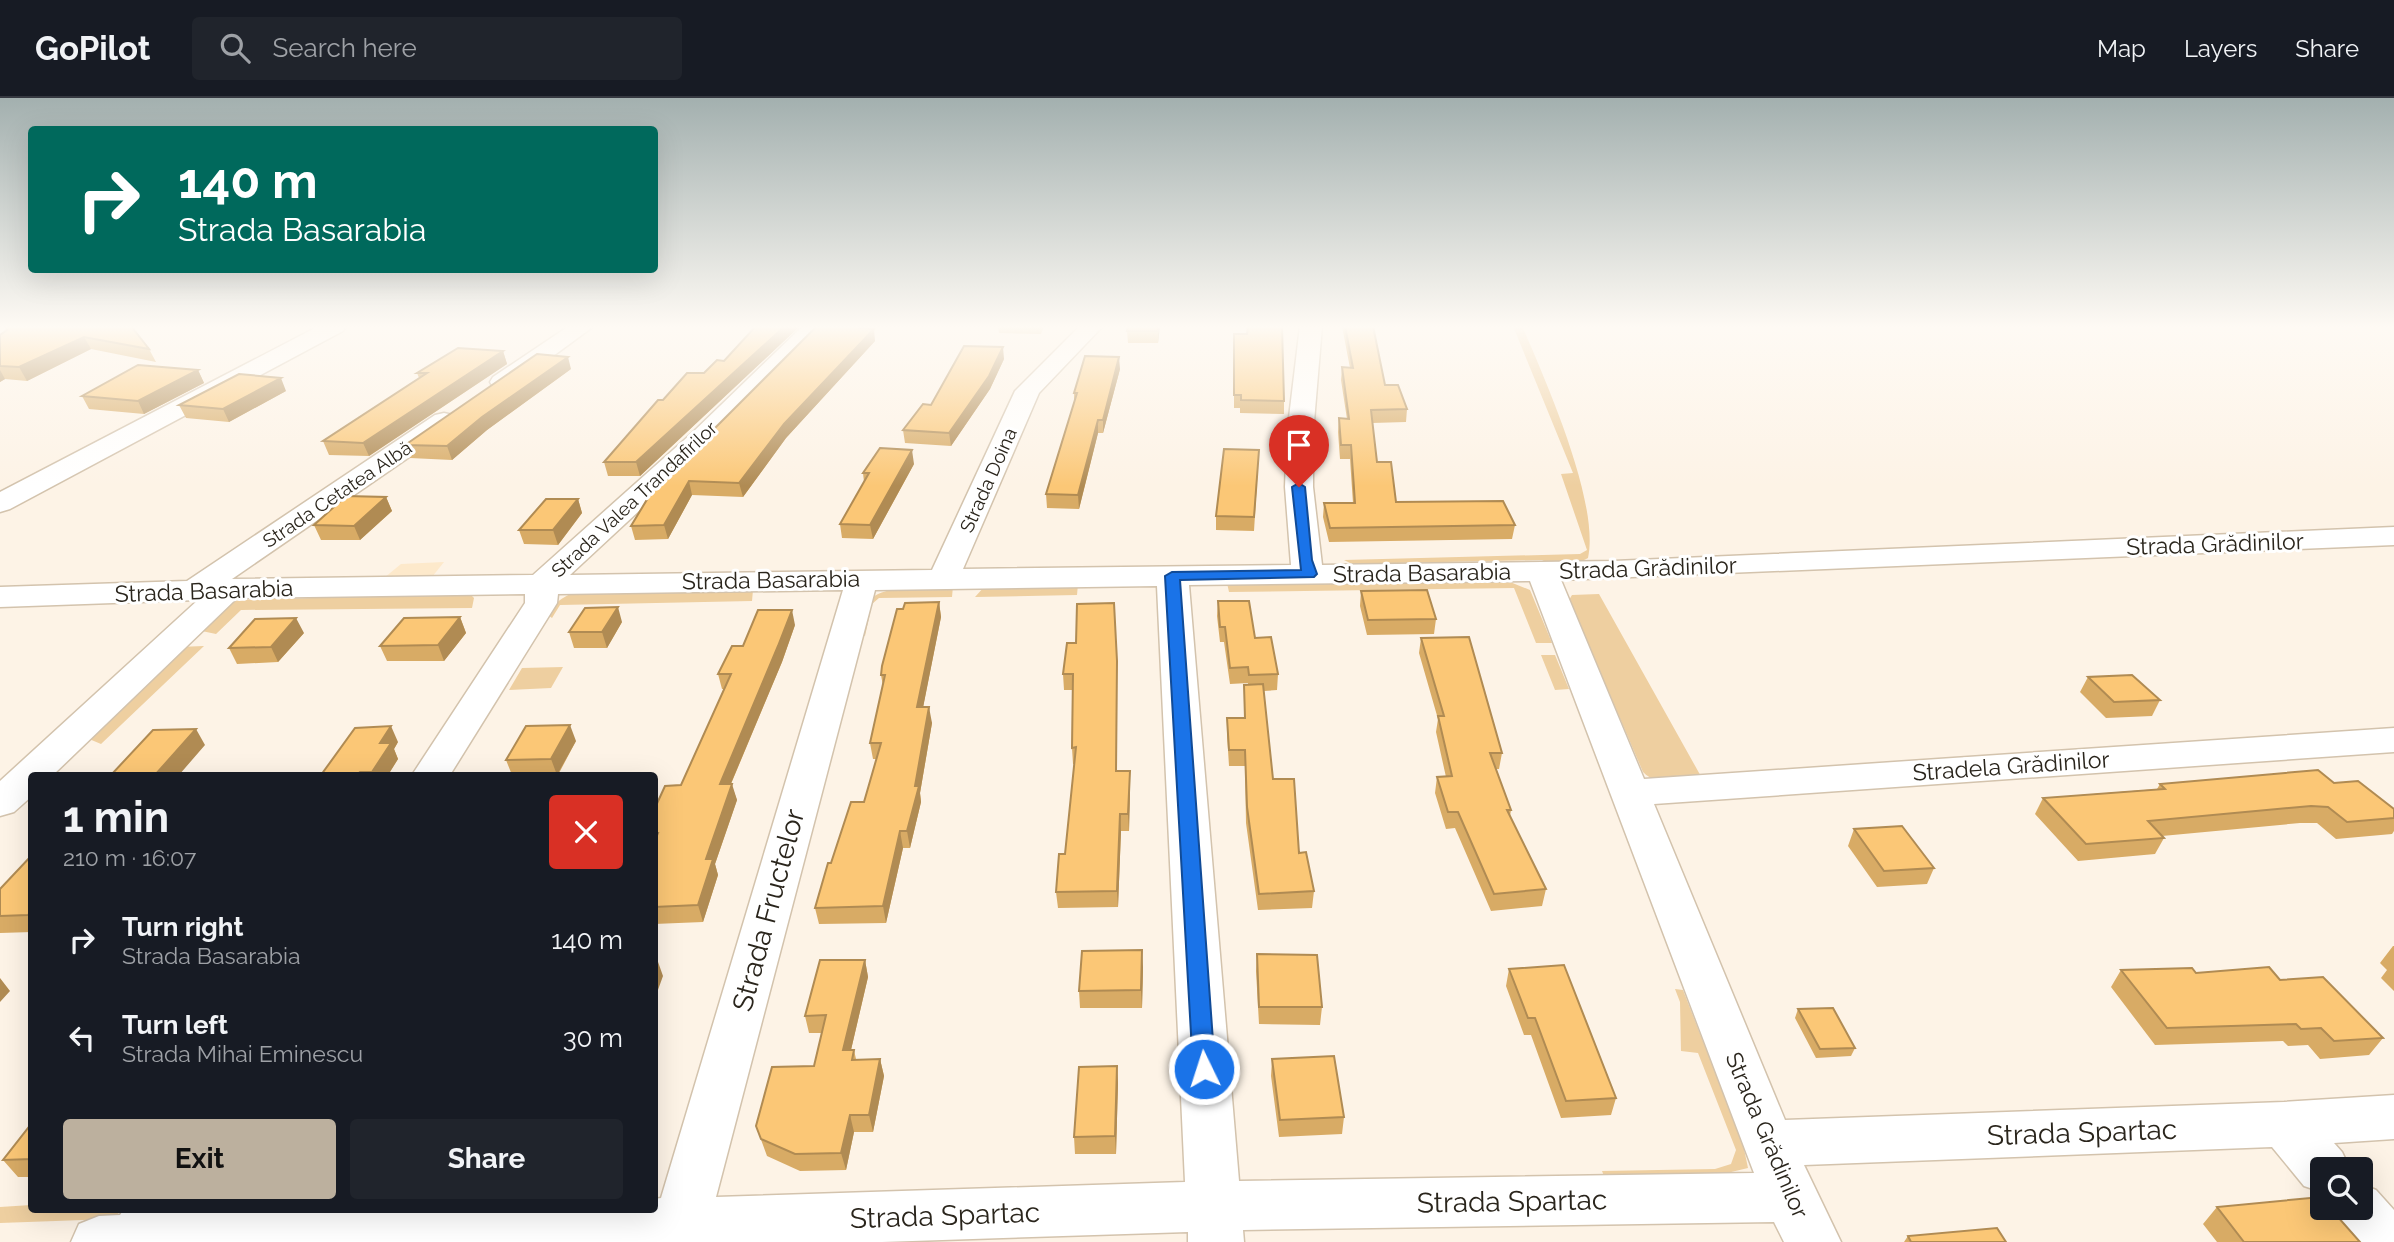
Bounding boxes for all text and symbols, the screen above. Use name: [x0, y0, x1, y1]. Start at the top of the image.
search box: [192, 17, 682, 80]
text: GoPilot: [35, 29, 150, 68]
icon: search: [216, 29, 254, 67]
text: Search here: [272, 33, 417, 63]
text: Map: [2097, 34, 2146, 63]
text: Layers: [2184, 34, 2257, 63]
text: Share: [2295, 34, 2359, 63]
text: 140 m: [178, 152, 318, 209]
icon: right: [63, 154, 154, 245]
text: Strada Basarabia: [178, 211, 426, 248]
pin: [1269, 415, 1329, 487]
street label: Strada Valea Trandafirilor: [547, 416, 721, 581]
street label: Strada Doina: [955, 424, 1021, 536]
icon: arrive: [1280, 426, 1318, 464]
street label: Strada Cetatea Albă: [259, 436, 415, 552]
street label: Strada Grădinilor: [2126, 527, 2304, 560]
street label: Strada Grădinilor: [1559, 551, 1737, 584]
street label: Strada Basarabia: [1333, 557, 1511, 588]
street label: Strada Basarabia: [682, 564, 860, 595]
street label: Strada Basarabia: [114, 574, 294, 607]
street label: Stradela Grădinilor: [1912, 745, 2110, 786]
text: 1 min: [63, 793, 169, 842]
button: close: [549, 795, 623, 869]
street label: Strada Fructelor: [726, 805, 811, 1015]
text: 210 m · 16:07: [63, 844, 196, 871]
text: Turn right: [122, 912, 243, 942]
icon: right: [63, 921, 101, 959]
text: 140 m: [551, 925, 623, 955]
text: Strada Basarabia: [122, 942, 301, 969]
text: Turn left: [122, 1010, 228, 1040]
icon: left: [63, 1019, 101, 1057]
text: 30 m: [563, 1023, 623, 1053]
position arrow: [1167, 1032, 1241, 1106]
text: Strada Mihai Eminescu: [122, 1040, 363, 1067]
street label: Strada Grădinilor: [1720, 1048, 1815, 1222]
street label: Strada Spartac: [1986, 1113, 2178, 1152]
button: Exit: [63, 1119, 336, 1199]
button: Share: [350, 1119, 623, 1199]
map controls: [2310, 1157, 2373, 1220]
button: search: [2310, 1157, 2373, 1220]
street label: Strada Spartac: [1417, 1183, 1607, 1220]
street label: Strada Spartac: [849, 1196, 1041, 1235]

